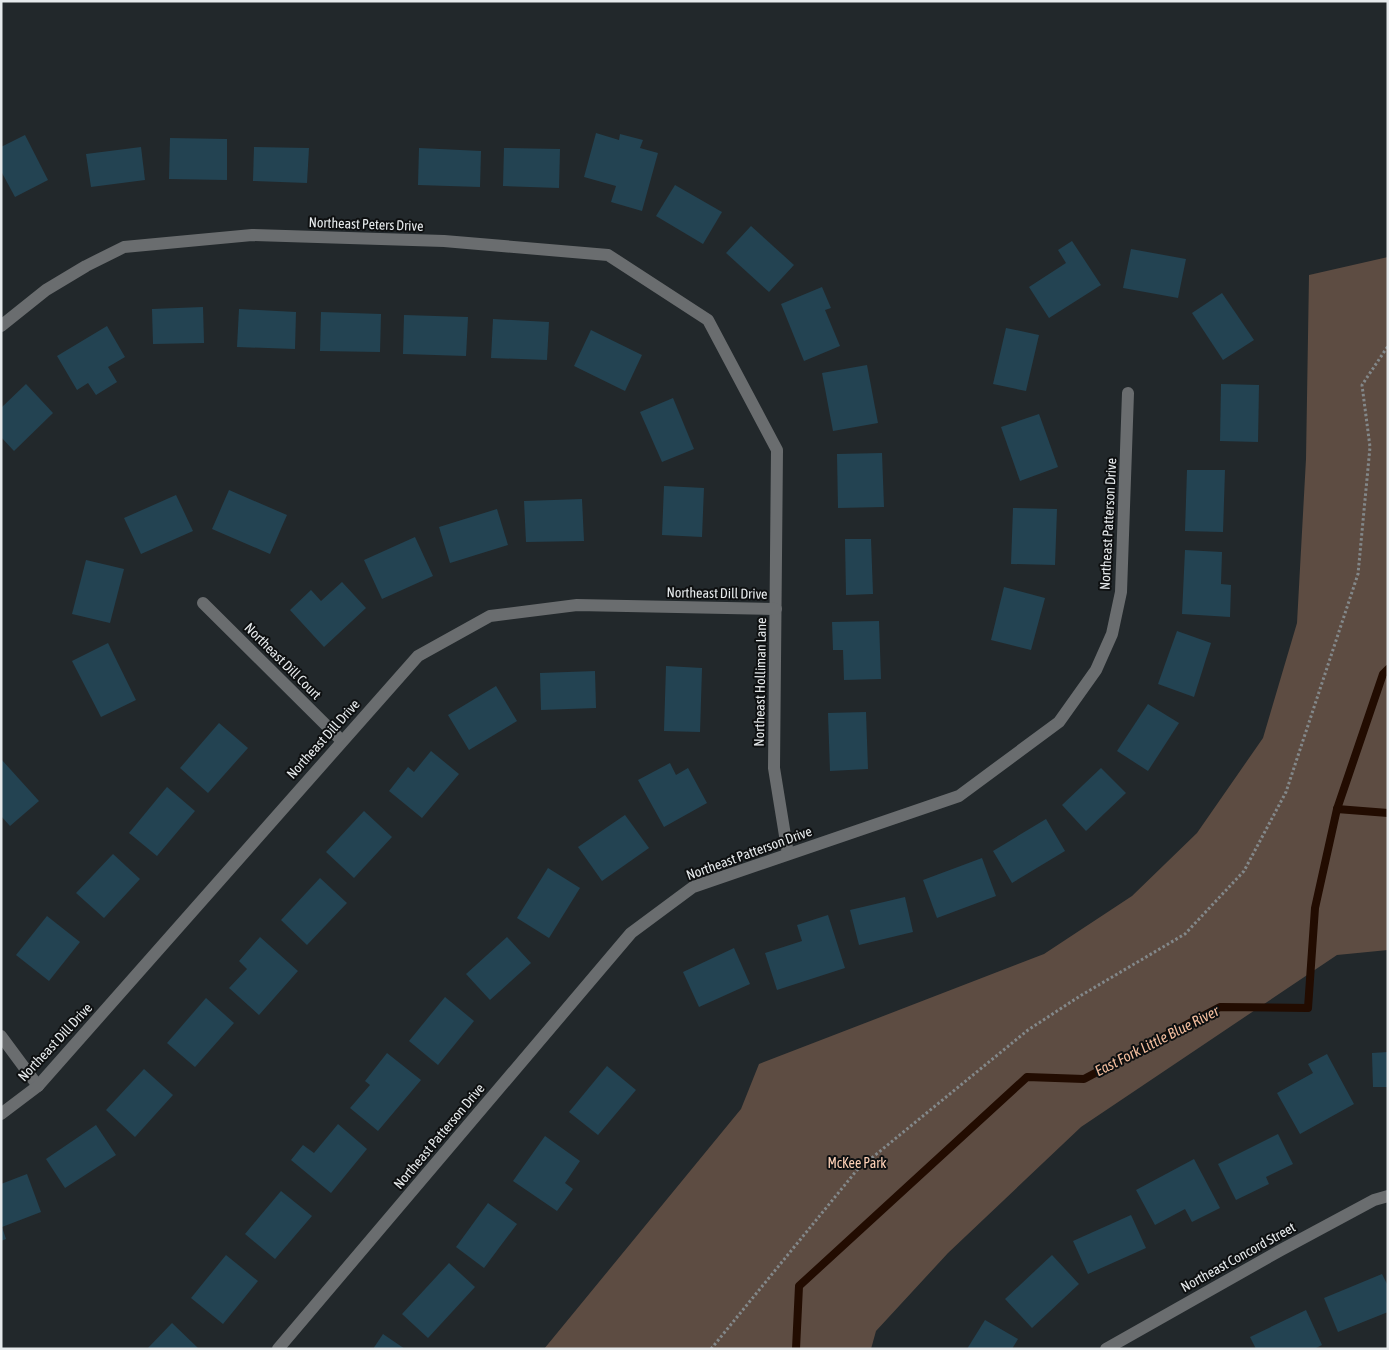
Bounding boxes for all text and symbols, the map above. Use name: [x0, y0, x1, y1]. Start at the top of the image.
street label: Northeast Peters Drive: [308, 214, 424, 234]
street label: Northeast Patterson Drive: [1097, 458, 1119, 590]
street label: Northeast Dill Drive: [666, 584, 768, 602]
street label: Northeast Holliman Lane: [751, 617, 769, 747]
street label: Northeast Dill Court: [241, 619, 325, 703]
street label: Northeast Dill Drive: [283, 696, 363, 782]
street label: Northeast Patterson Drive: [684, 823, 814, 883]
street label: Northeast Dill Drive: [15, 1000, 95, 1084]
water label: East Fork Little Blue River: [1092, 1002, 1222, 1079]
street label: Northeast Patterson Drive: [390, 1080, 488, 1192]
park label: McKee Park: [827, 1155, 887, 1171]
street label: Northeast Concord Street: [1178, 1219, 1298, 1295]

